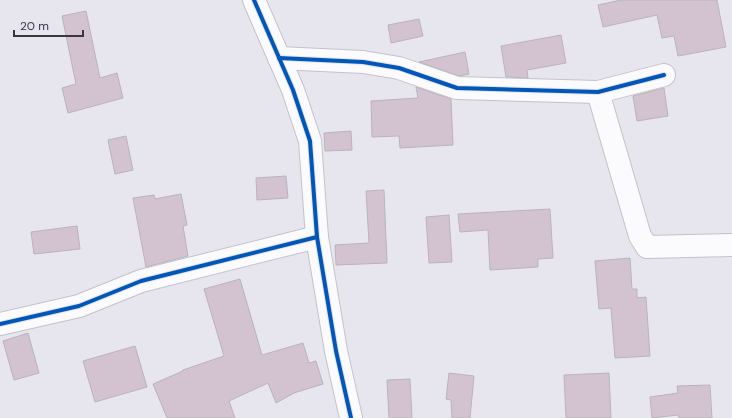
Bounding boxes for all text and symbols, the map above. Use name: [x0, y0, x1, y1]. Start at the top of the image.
scale bar: [14, 12, 83, 38]
text: 20 m: [20, 18, 49, 34]

